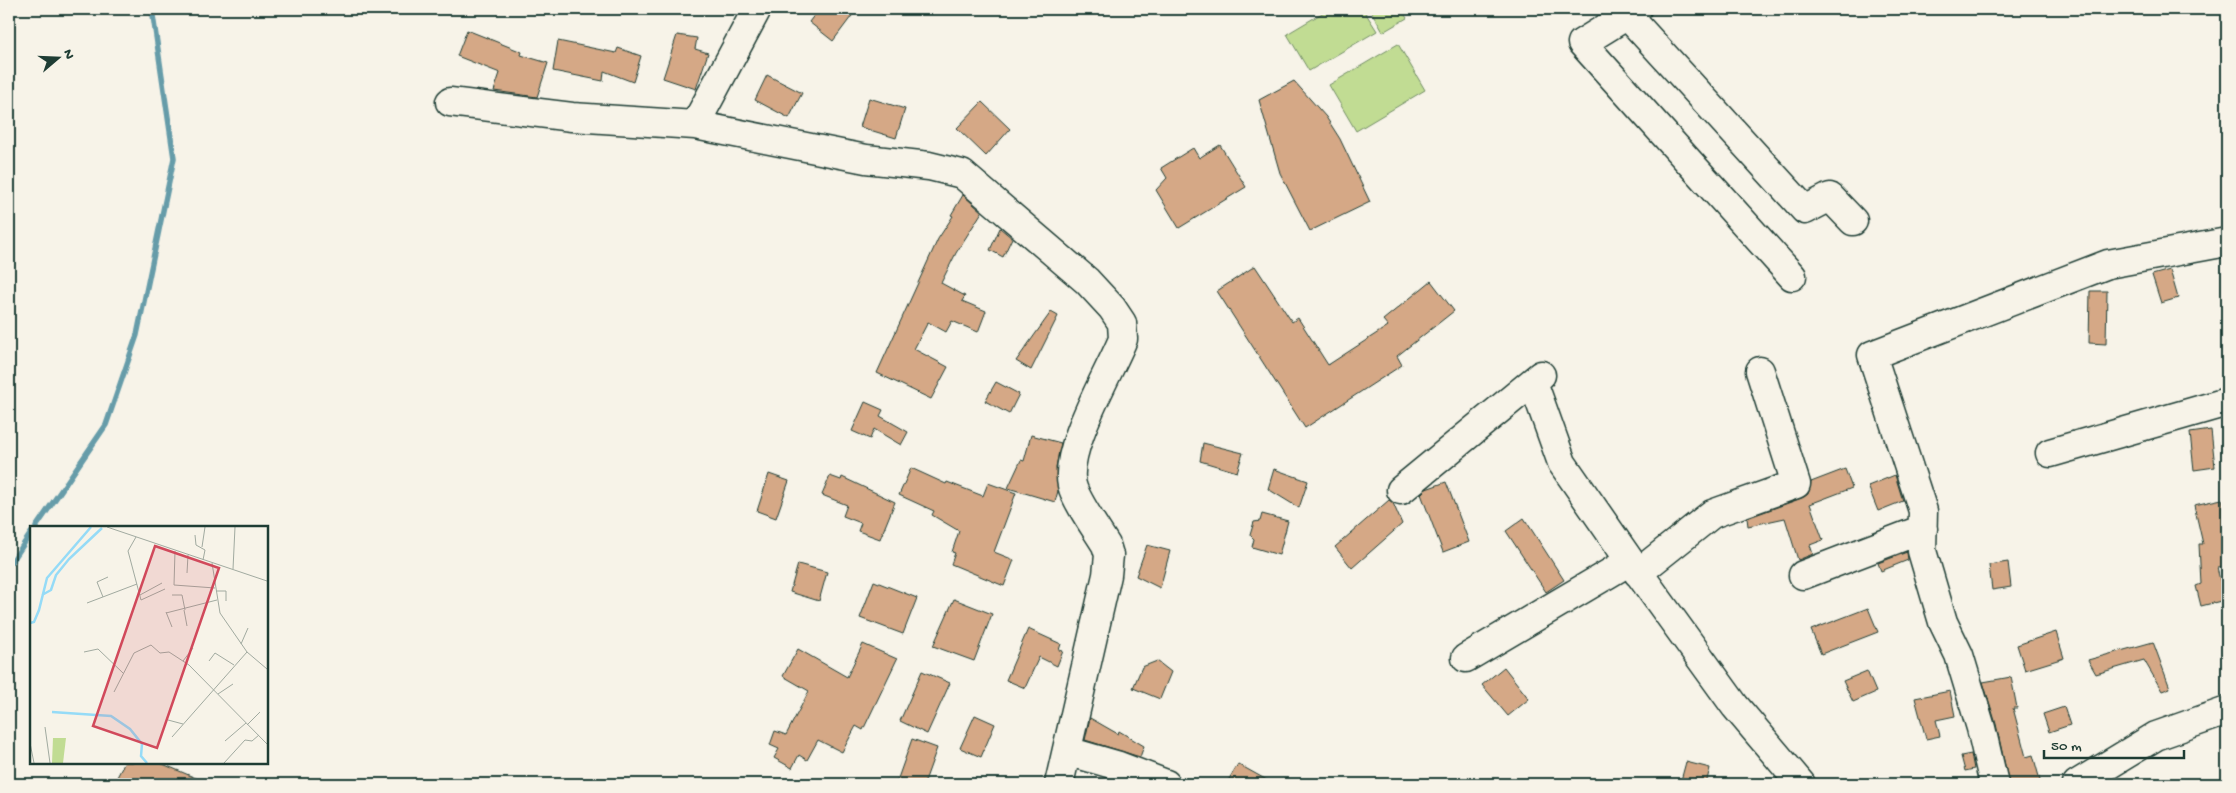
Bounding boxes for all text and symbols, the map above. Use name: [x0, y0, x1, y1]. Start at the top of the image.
north arrow: [32, 32, 82, 82]
text: N: [58, 47, 77, 62]
inset map: [30, 526, 268, 763]
scale bar: [2044, 728, 2184, 760]
text: 50 m: [2051, 738, 2082, 756]

